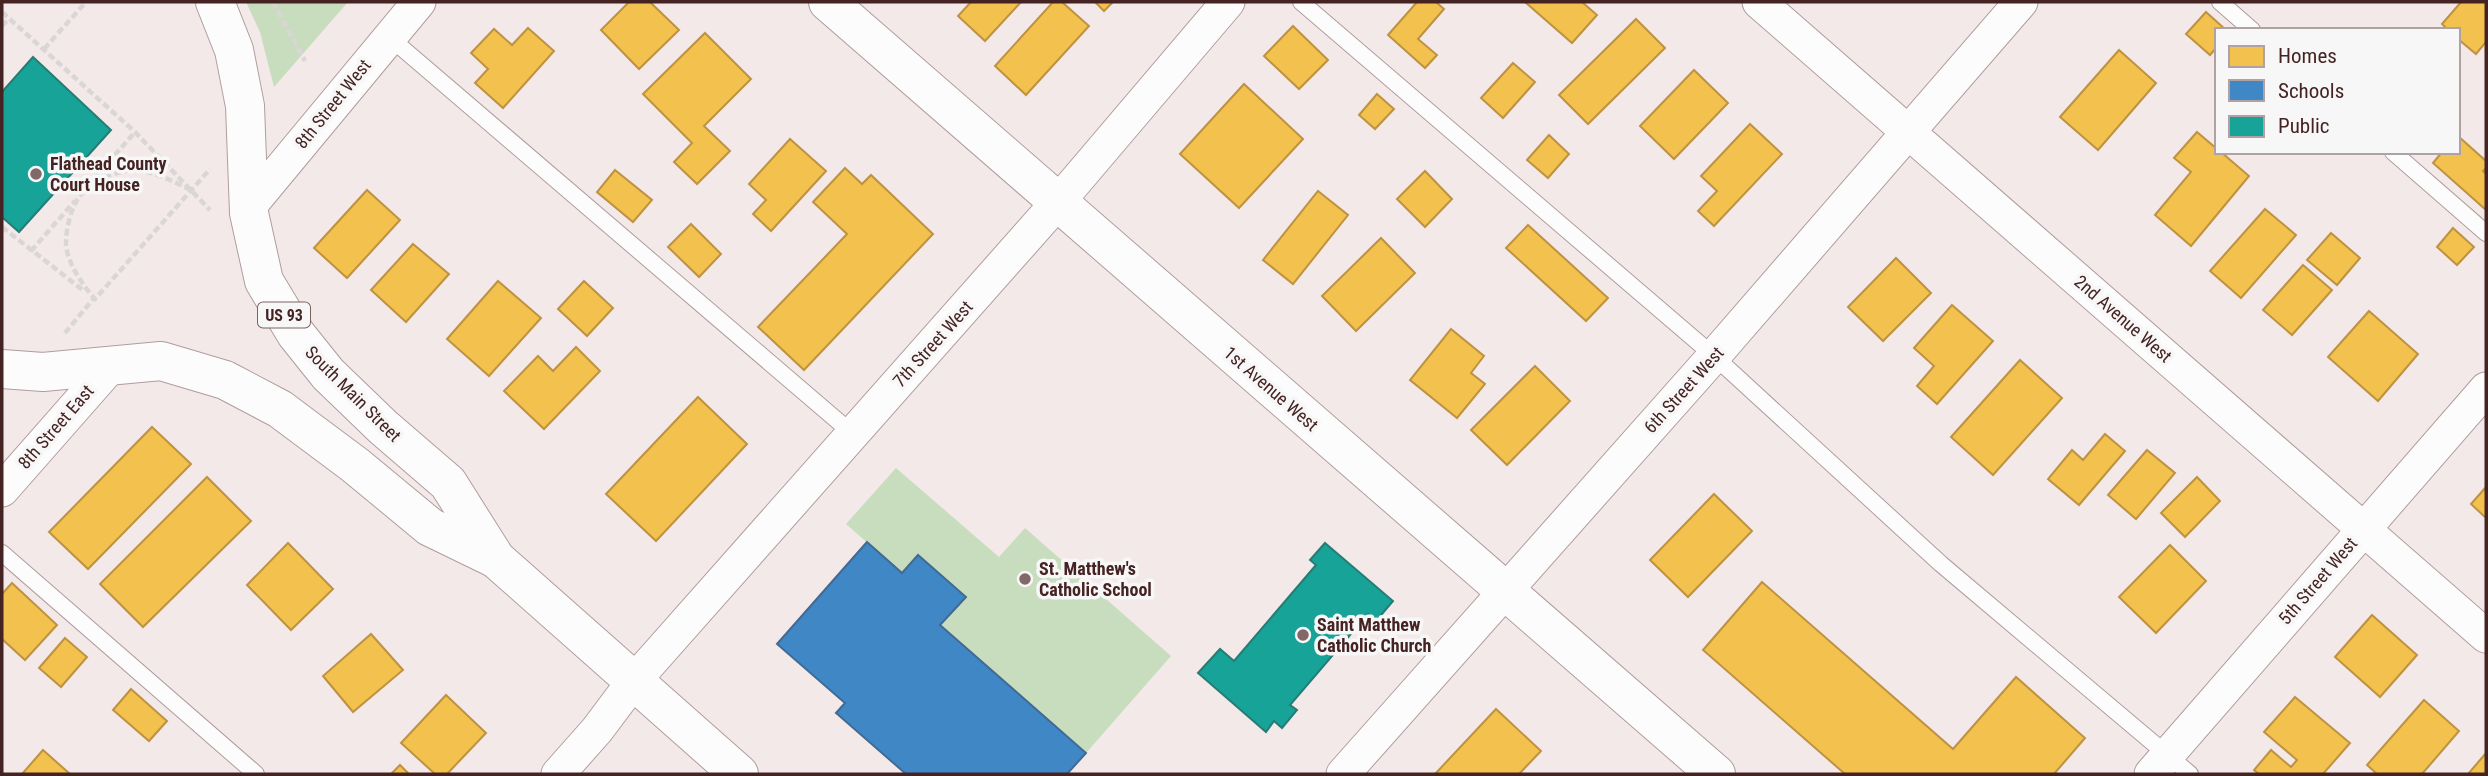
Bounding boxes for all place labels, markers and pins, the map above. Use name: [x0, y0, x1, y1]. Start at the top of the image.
place label: Flathead County Court House: [50, 153, 167, 195]
marker: Flathead County Court House: [28, 166, 44, 182]
place label: St. Matthew's Catholic School: [1039, 558, 1152, 600]
marker: St. Matthew's Catholic School: [1017, 571, 1033, 587]
place label: Saint Matthew Catholic Church: [1317, 614, 1431, 656]
marker: Saint Matthew Catholic Church: [1295, 627, 1311, 643]

